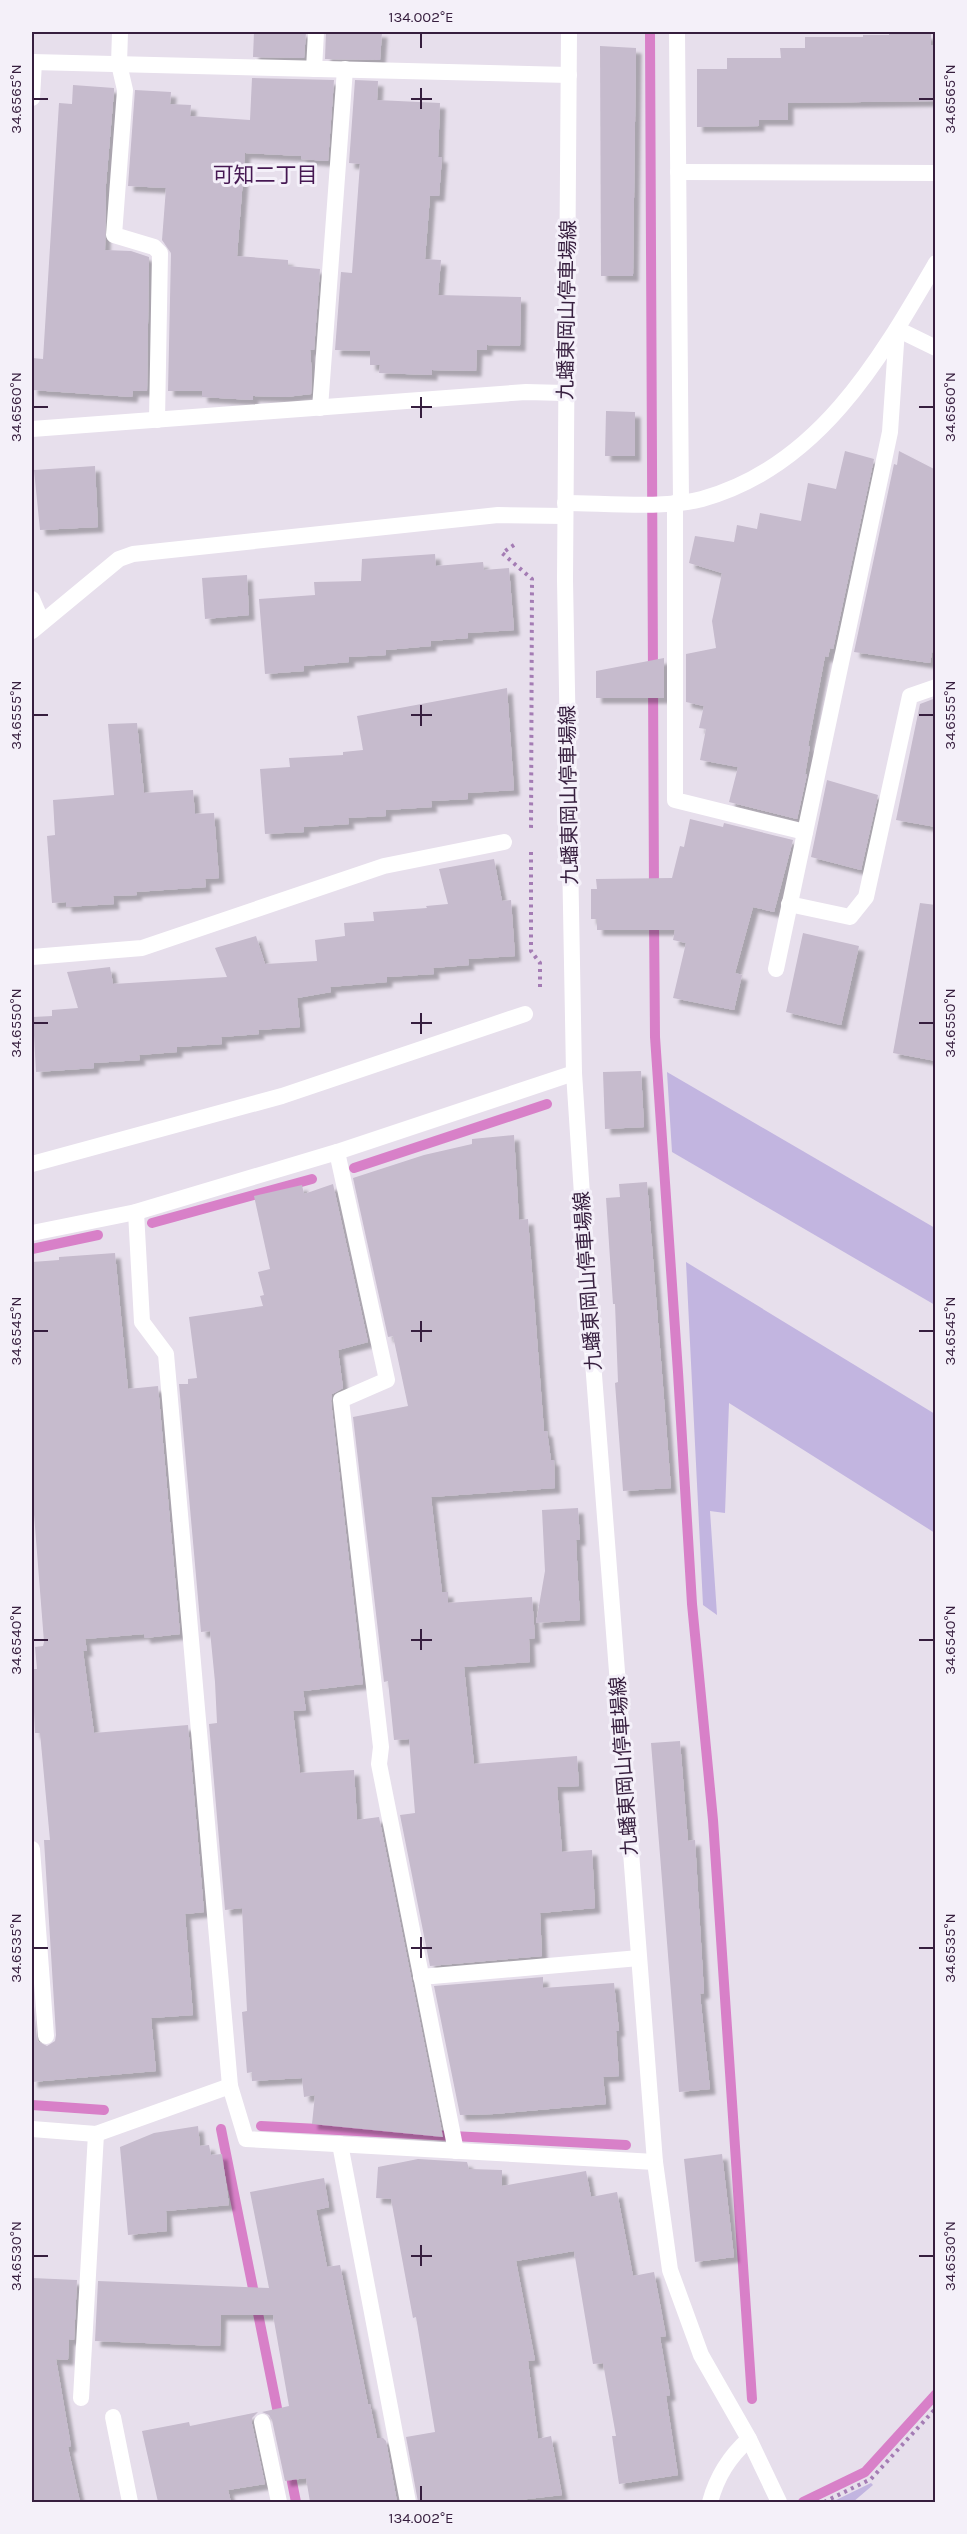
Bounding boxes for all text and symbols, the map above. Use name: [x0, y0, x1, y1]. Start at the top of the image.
text: 134.002°E: [389, 8, 453, 26]
text: 34.6565°N: [7, 64, 25, 134]
text: 34.6565°N: [941, 64, 959, 134]
district label: 可知二丁目: [213, 163, 318, 187]
street label: 九蟠東岡山停車場線: [554, 220, 580, 400]
text: 34.6560°N: [7, 372, 25, 442]
text: 34.6560°N: [941, 372, 959, 442]
text: 34.6555°N: [7, 680, 25, 750]
text: 34.6555°N: [941, 680, 959, 750]
street label: 九蟠東岡山停車場線: [556, 705, 582, 885]
text: 34.6550°N: [7, 988, 25, 1058]
text: 34.6550°N: [941, 988, 959, 1058]
street label: 九蟠東岡山停車場線: [570, 1190, 606, 1372]
text: 34.6545°N: [7, 1296, 25, 1366]
text: 34.6545°N: [941, 1296, 959, 1366]
text: 34.6540°N: [7, 1605, 25, 1675]
text: 34.6540°N: [941, 1605, 959, 1675]
street label: 九蟠東岡山停車場線: [606, 1675, 642, 1857]
text: 34.6535°N: [7, 1913, 25, 1983]
text: 34.6535°N: [941, 1913, 959, 1983]
text: 34.6530°N: [7, 2221, 25, 2291]
text: 34.6530°N: [941, 2221, 959, 2291]
text: 134.002°E: [389, 2509, 453, 2527]

